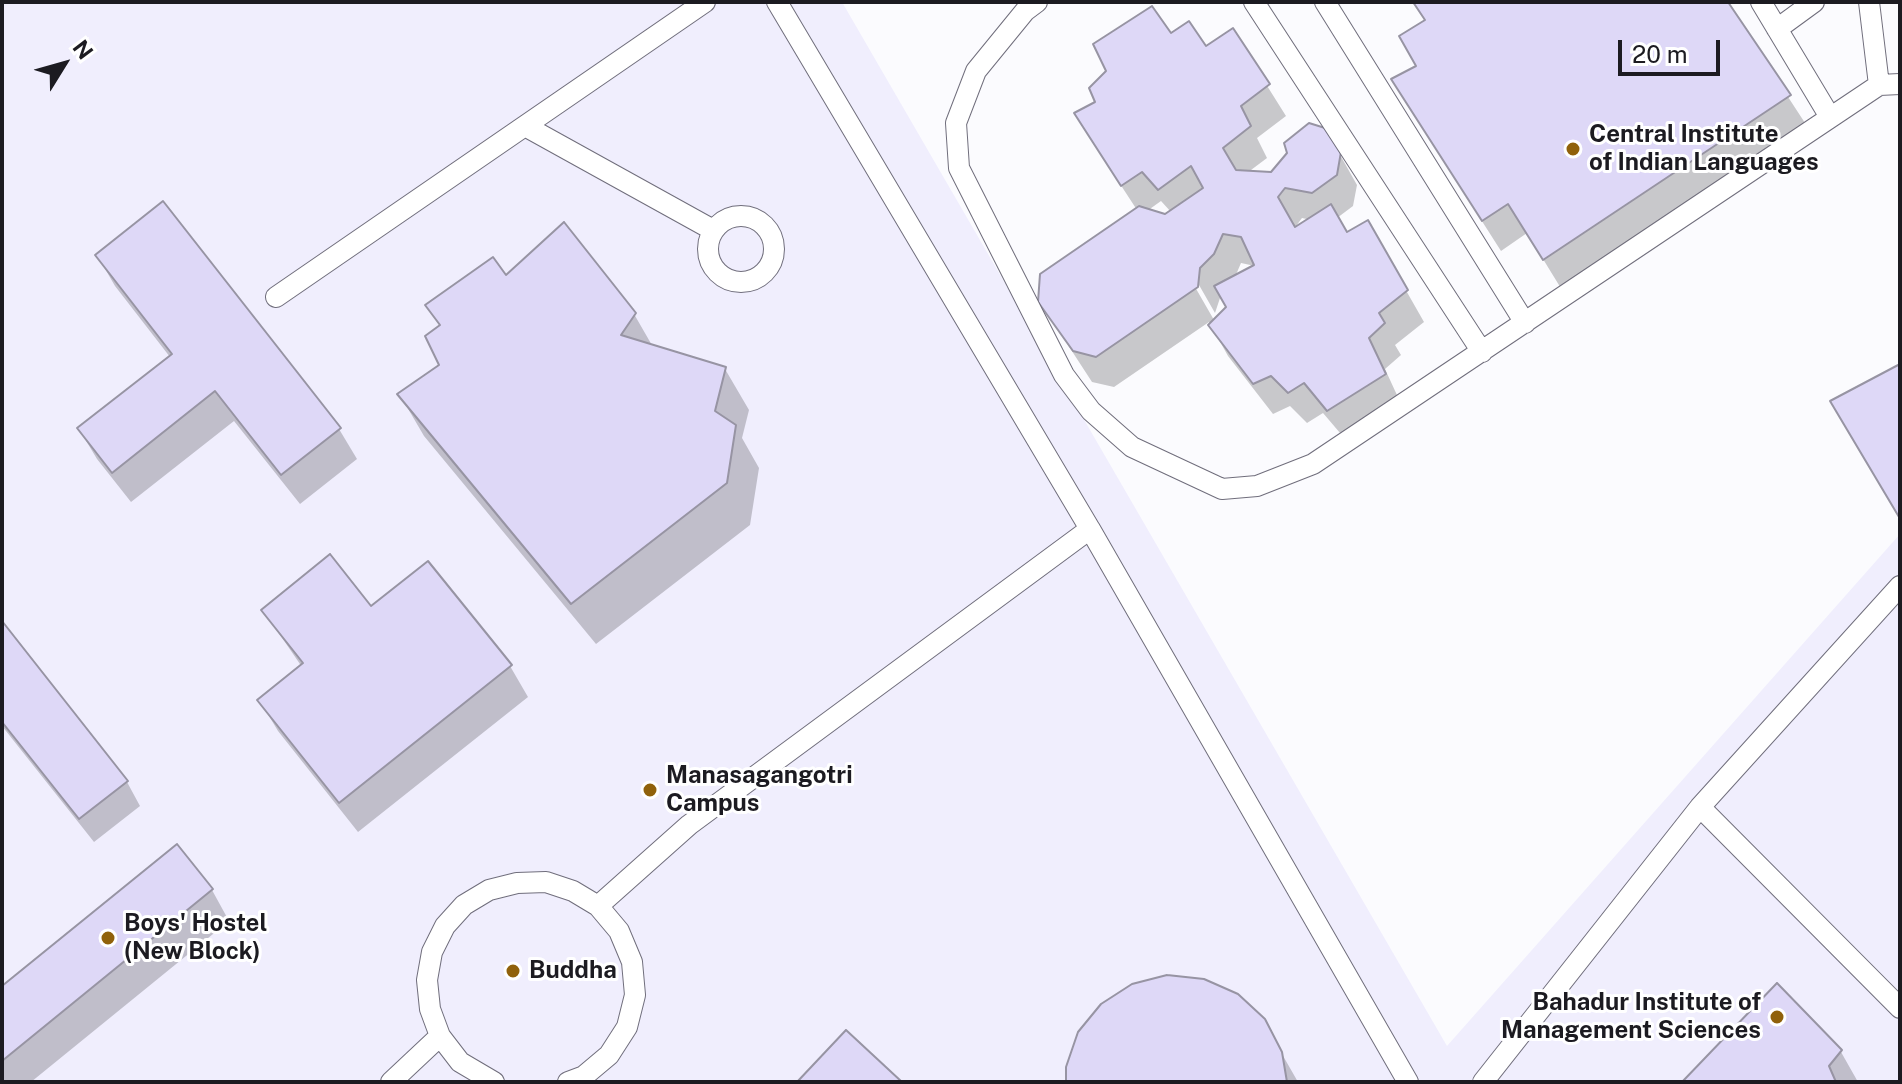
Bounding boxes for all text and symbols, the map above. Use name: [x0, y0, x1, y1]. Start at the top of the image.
north arrow: [24, 24, 104, 104]
scale bar: [1622, 24, 1724, 74]
text: N: [68, 35, 99, 64]
text: 20 m: [1632, 40, 1688, 68]
place label: Central Institute of Indian Languages: [1589, 121, 1819, 177]
marker: Central Institute of Indian Languages: [1564, 140, 1582, 158]
place label: Manasagangotri Campus: [666, 762, 853, 818]
marker: Manasagangotri Campus: [641, 781, 659, 799]
place label: Boys' Hostel (New Block): [124, 910, 267, 966]
marker: Boys' Hostel (New Block): [99, 929, 117, 947]
place label: Buddha: [529, 957, 617, 985]
marker: Buddha: [504, 962, 522, 980]
place label: Bahadur Institute of Management Sciences: [1501, 989, 1761, 1045]
marker: Bahadur Institute of Management Sciences: [1768, 1008, 1786, 1026]

